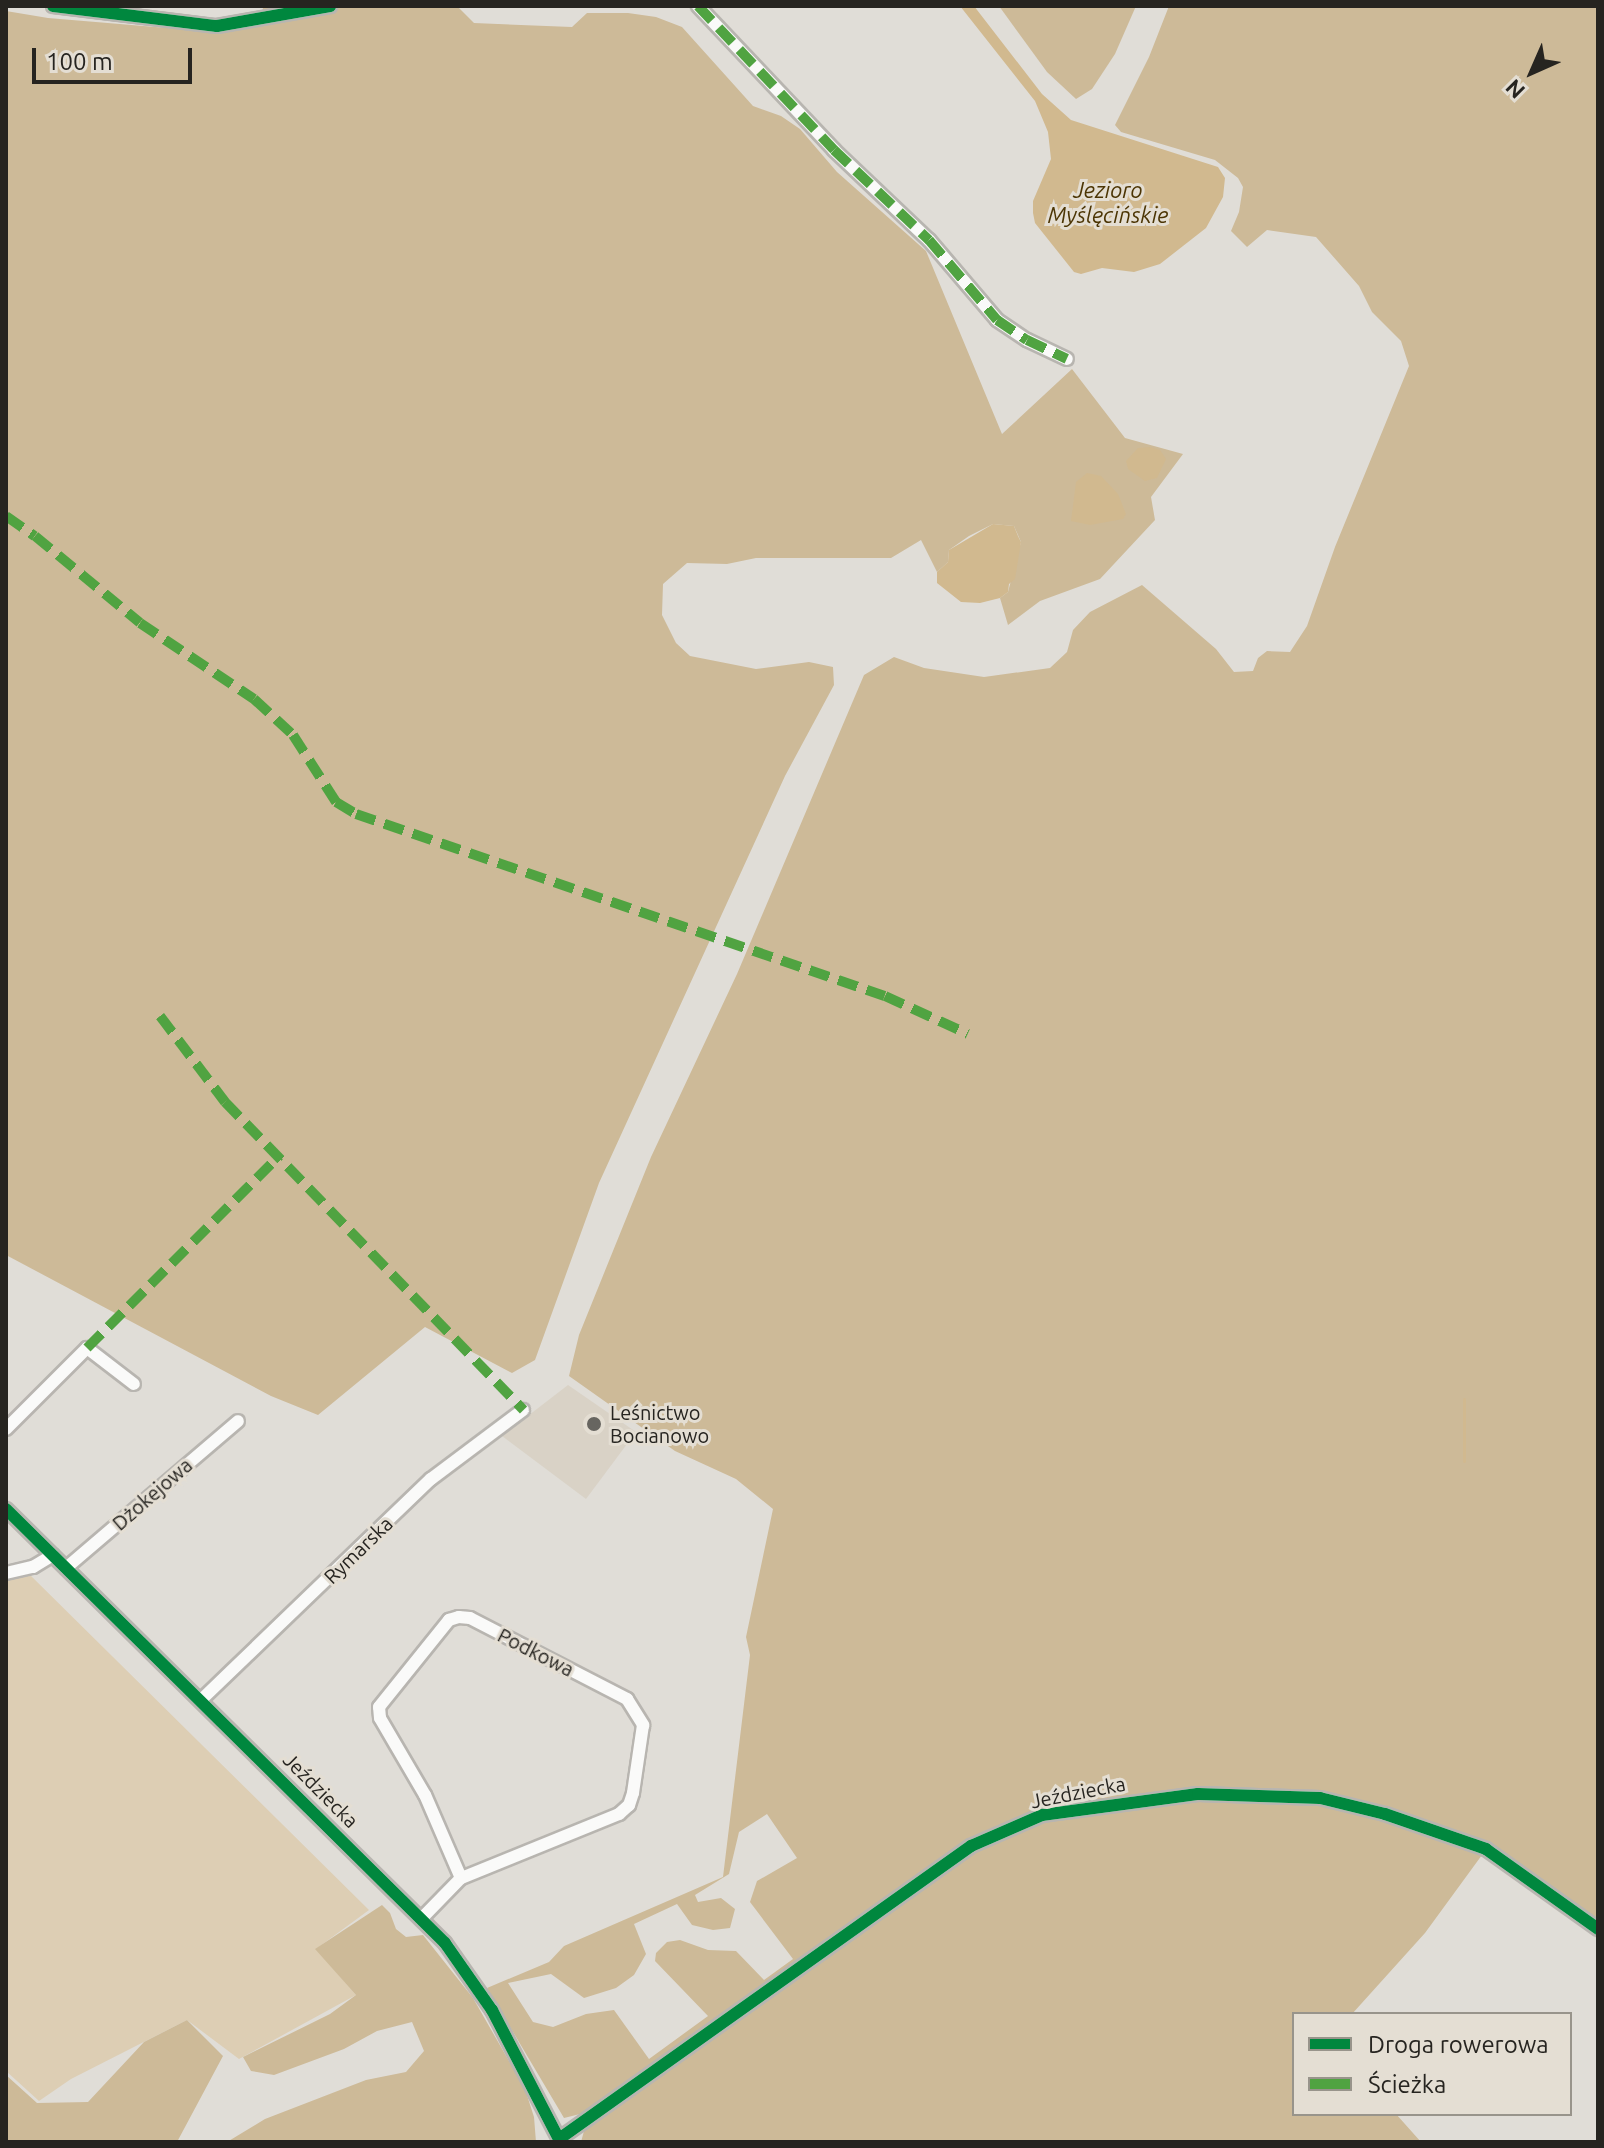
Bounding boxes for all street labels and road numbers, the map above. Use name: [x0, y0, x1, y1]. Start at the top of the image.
street label: Dżokejowa: [107, 1453, 197, 1535]
street label: Rymarska: [319, 1511, 397, 1589]
street label: Podkowa: [494, 1623, 578, 1681]
street label: Jeździecka: [278, 1747, 364, 1833]
street label: Jeździecka: [1028, 1771, 1128, 1813]

